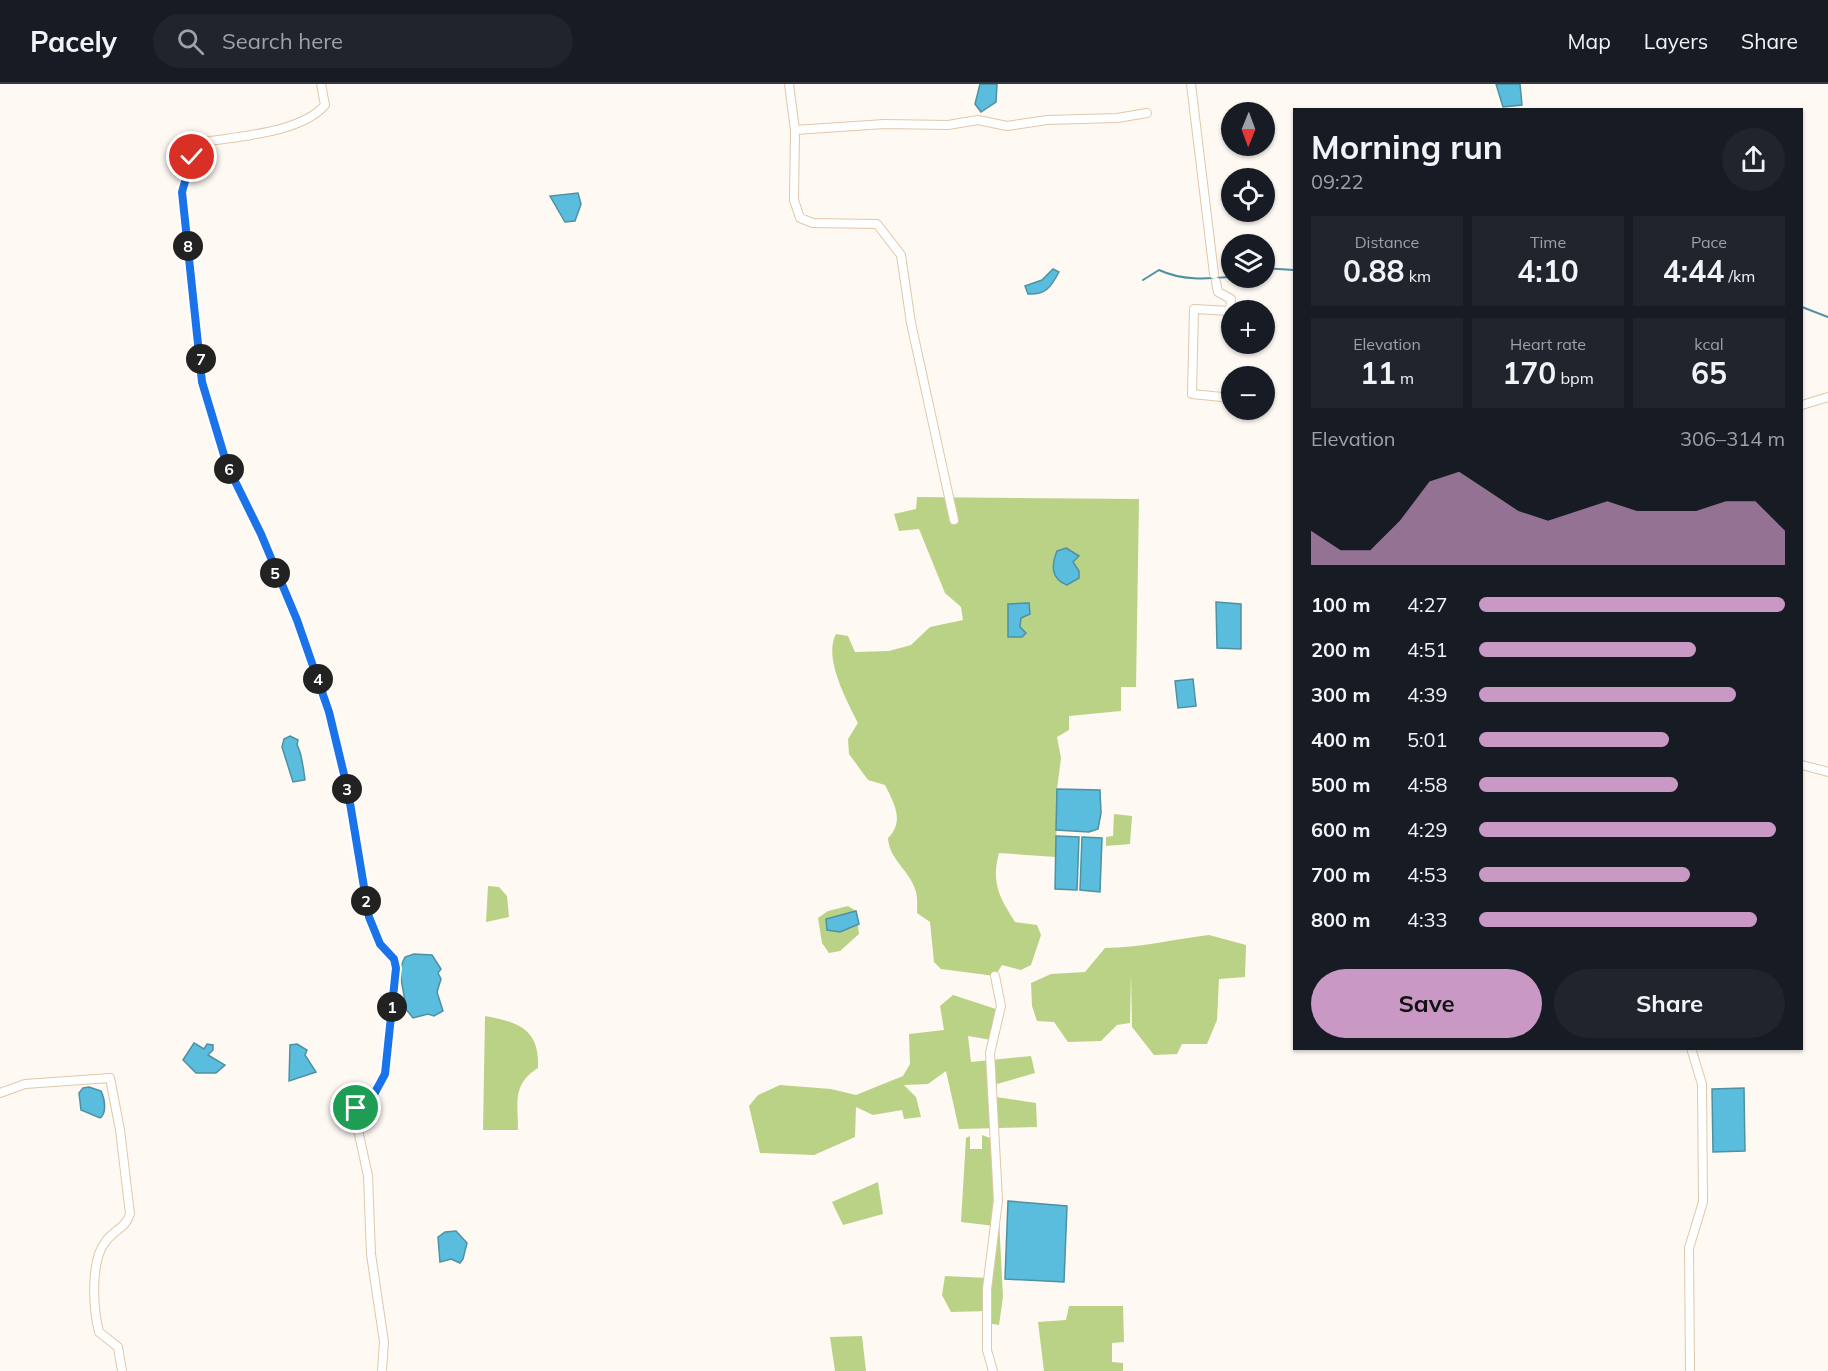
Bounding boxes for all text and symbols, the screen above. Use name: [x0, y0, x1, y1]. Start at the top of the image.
search box: [153, 14, 573, 68]
text: Pacely: [30, 24, 117, 59]
icon: search: [174, 25, 207, 58]
text: Search here: [222, 27, 343, 55]
text: Map: [1568, 28, 1611, 54]
text: Layers: [1644, 28, 1708, 54]
text: Share: [1741, 28, 1798, 54]
north arrow: [1221, 102, 1275, 156]
map controls: [1221, 102, 1275, 420]
text: Morning run: [1311, 126, 1503, 167]
button: share: [1722, 128, 1785, 191]
pin: [166, 131, 217, 182]
icon: check: [175, 140, 208, 173]
button: locate: [1221, 168, 1275, 222]
text: 09:22: [1311, 169, 1364, 194]
pin: 8: [173, 231, 203, 261]
text: Distance: [1355, 232, 1419, 252]
text: Time: [1530, 232, 1566, 252]
text: Pace: [1691, 232, 1727, 252]
button: layers: [1221, 234, 1275, 288]
text: 8: [183, 236, 193, 256]
text: 0.88: [1343, 252, 1404, 290]
text: 4:10: [1517, 252, 1579, 290]
text: 4:44: [1663, 252, 1724, 290]
text: km: [1404, 266, 1431, 286]
text: /km: [1724, 266, 1755, 286]
button: +: [1221, 300, 1275, 354]
text: Elevation: [1353, 334, 1421, 354]
text: Heart rate: [1510, 334, 1586, 354]
text: kcal: [1694, 334, 1724, 354]
pin: 7: [186, 344, 216, 374]
text: 7: [196, 349, 206, 369]
text: 11: [1360, 354, 1396, 392]
text: 170: [1502, 354, 1556, 392]
text: 65: [1691, 354, 1727, 392]
button: −: [1221, 366, 1275, 420]
text: m: [1396, 368, 1414, 388]
text: bpm: [1556, 368, 1594, 388]
text: Elevation: [1311, 426, 1396, 451]
text: 306–314 m: [1680, 426, 1785, 451]
pin: 6: [214, 454, 244, 484]
text: 6: [224, 459, 234, 479]
pin: 5: [260, 558, 290, 588]
text: 5: [270, 563, 280, 583]
text: 100 m: [1311, 592, 1370, 617]
text: 4:27: [1407, 592, 1448, 617]
text: 200 m: [1311, 637, 1370, 662]
text: 4:51: [1407, 637, 1448, 662]
pin: 4: [303, 664, 333, 694]
text: 4: [313, 669, 323, 689]
text: 300 m: [1311, 682, 1370, 707]
text: 4:39: [1407, 682, 1448, 707]
text: 400 m: [1311, 727, 1370, 752]
text: 5:01: [1407, 727, 1448, 752]
text: 500 m: [1311, 772, 1370, 797]
text: 4:58: [1407, 772, 1448, 797]
pin: 3: [332, 774, 362, 804]
text: 3: [342, 779, 352, 799]
text: 600 m: [1311, 817, 1370, 842]
text: 4:29: [1407, 817, 1448, 842]
text: 700 m: [1311, 862, 1370, 887]
text: 4:53: [1407, 862, 1448, 887]
pin: 2: [351, 886, 381, 916]
text: 2: [361, 891, 371, 911]
text: 800 m: [1311, 907, 1370, 932]
text: 4:33: [1407, 907, 1448, 932]
button: Save: [1311, 969, 1542, 1038]
button: Share: [1554, 969, 1785, 1038]
pin: 1: [377, 992, 407, 1022]
text: 1: [387, 997, 397, 1017]
pin: [330, 1082, 381, 1133]
icon: arrive: [339, 1091, 372, 1124]

